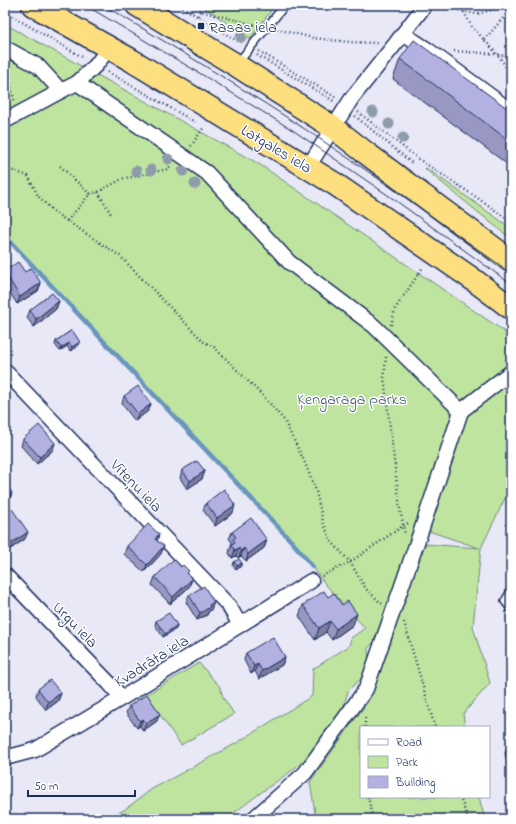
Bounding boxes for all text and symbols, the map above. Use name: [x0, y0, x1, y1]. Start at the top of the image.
place label: Rasas iela: [209, 16, 277, 40]
marker: Rasas iela: [196, 21, 206, 31]
street label: Latgales iela: [236, 119, 316, 180]
park label: Ķengaraga parks: [297, 388, 407, 412]
street label: Vīteņu iela: [103, 454, 167, 519]
street label: Urgu iela: [46, 597, 103, 654]
street label: Kvadrāta iela: [110, 629, 194, 694]
legend: [360, 726, 490, 798]
text: Road: [396, 734, 422, 752]
text: Park: [396, 754, 418, 772]
scale bar: [28, 772, 135, 798]
text: Building: [395, 774, 435, 793]
text: 50 m: [34, 778, 58, 796]

